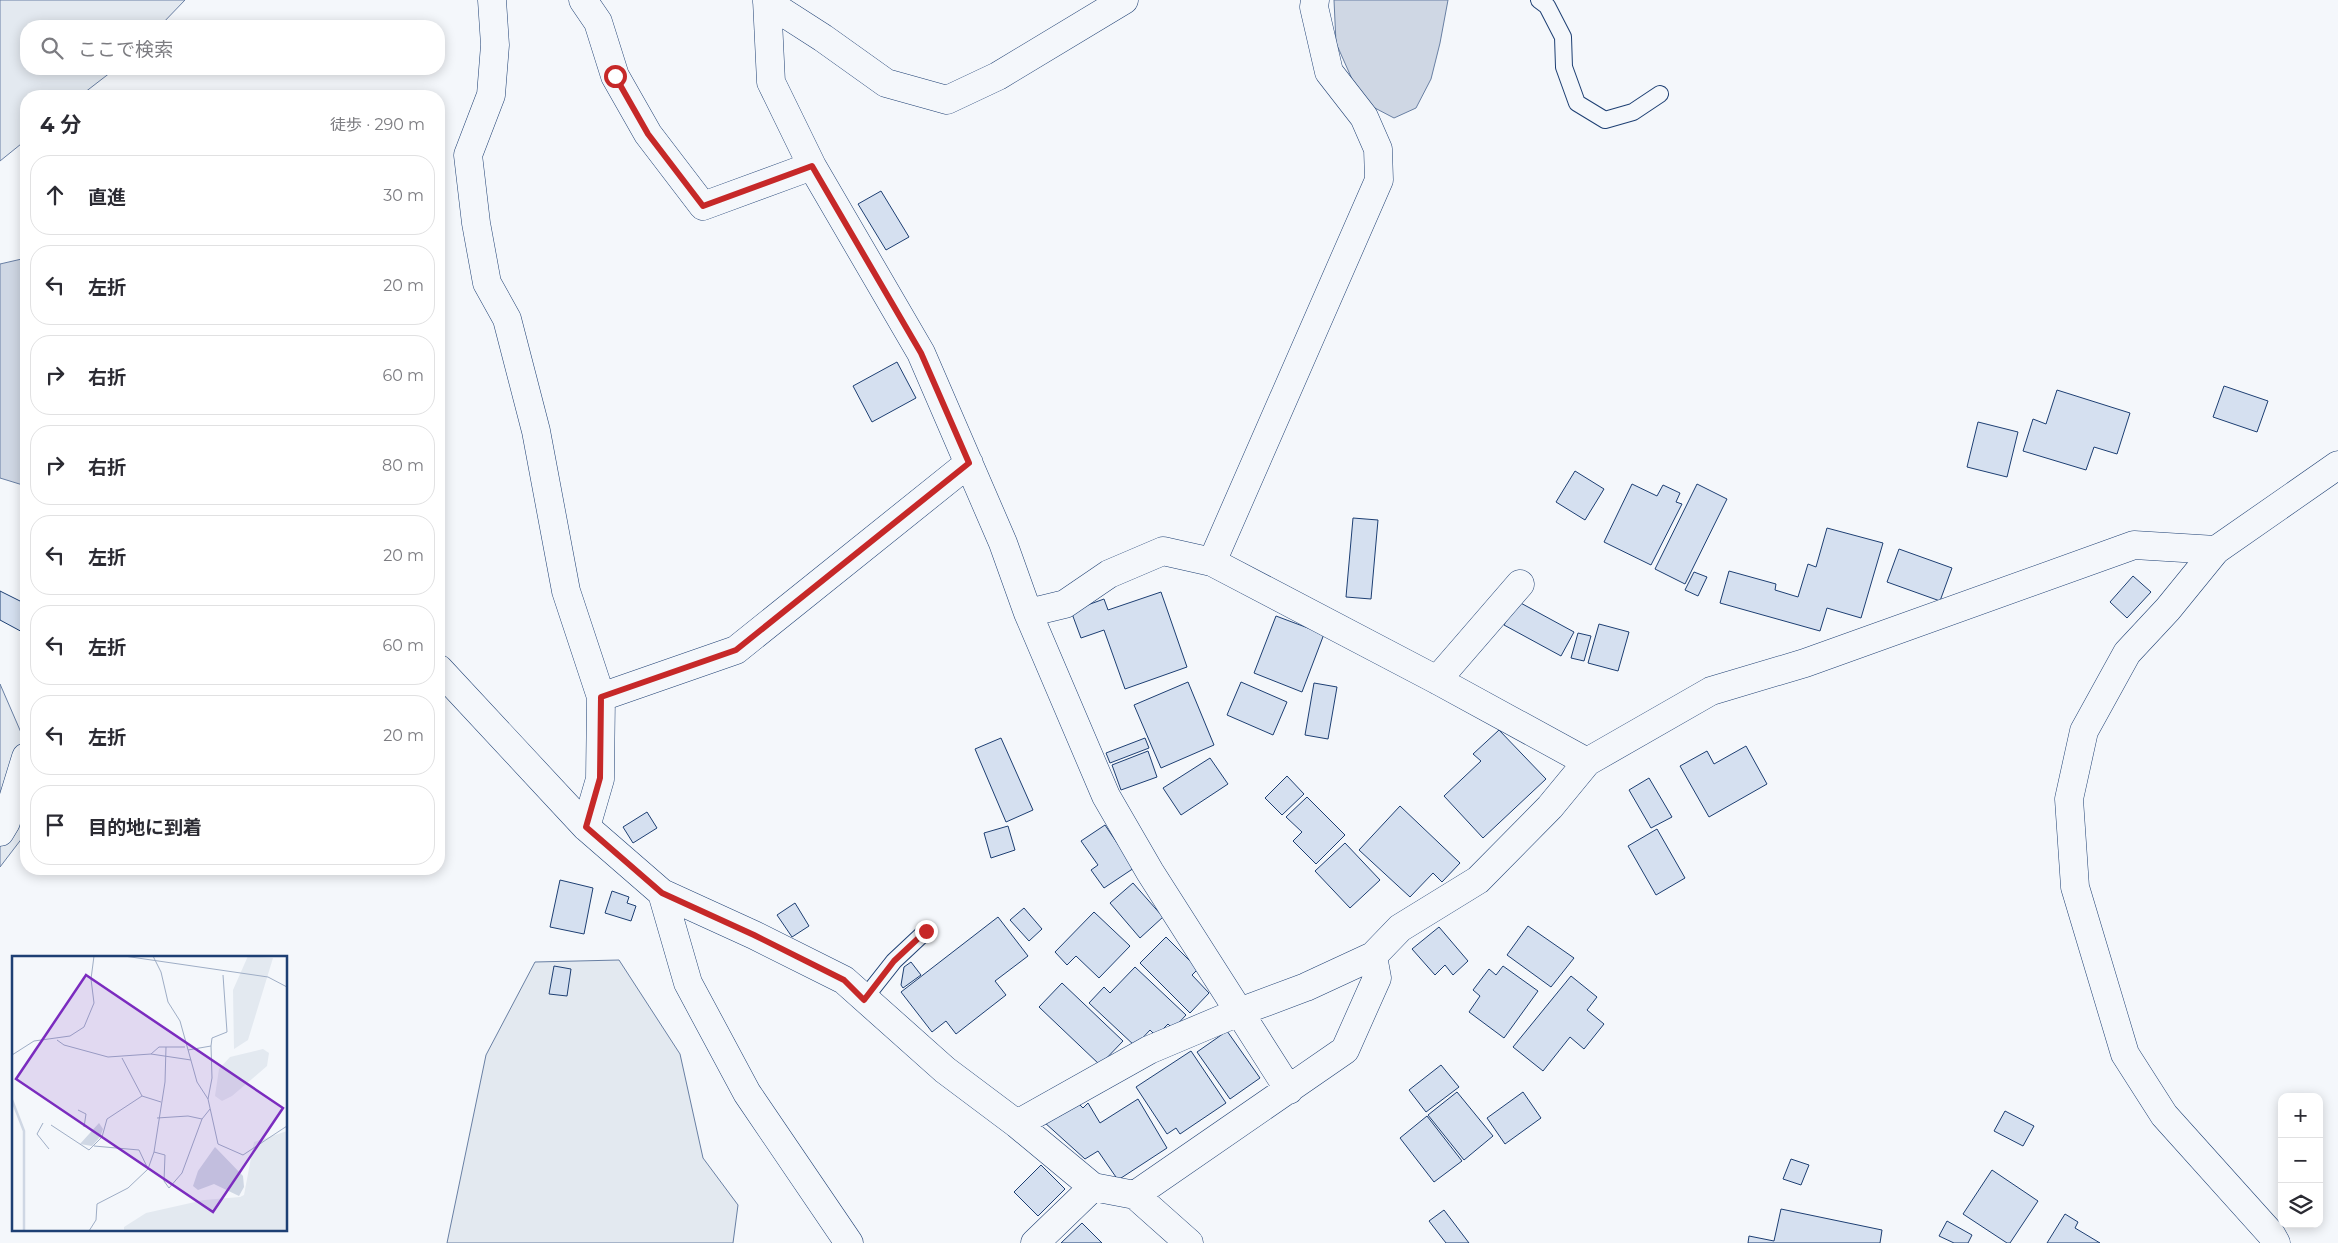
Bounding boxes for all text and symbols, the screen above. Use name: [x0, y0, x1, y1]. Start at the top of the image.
search box: [20, 20, 445, 75]
icon: search: [38, 34, 66, 62]
text: ここで検索: [78, 38, 173, 61]
route start: [604, 65, 627, 88]
text: 4 分: [40, 112, 81, 137]
text: 徒歩 · 290 m: [330, 115, 425, 134]
icon: ahead: [41, 181, 69, 209]
text: 直進: [88, 186, 126, 209]
text: 30 m: [383, 186, 424, 205]
icon: left: [41, 271, 69, 299]
text: 左折: [88, 276, 126, 299]
text: 20 m: [383, 276, 424, 295]
icon: right: [41, 361, 69, 389]
text: 右折: [88, 366, 126, 389]
text: 60 m: [382, 366, 424, 385]
icon: right: [41, 451, 69, 479]
text: 右折: [88, 456, 126, 479]
text: 80 m: [382, 456, 424, 475]
icon: left: [41, 541, 69, 569]
text: 左折: [88, 546, 126, 569]
text: 20 m: [383, 546, 424, 565]
icon: left: [41, 631, 69, 659]
text: 左折: [88, 636, 126, 659]
text: 60 m: [382, 636, 424, 655]
icon: left: [41, 721, 69, 749]
text: 左折: [88, 726, 126, 749]
text: 20 m: [383, 726, 424, 745]
icon: arrive: [41, 811, 69, 839]
text: 目的地に到着: [88, 816, 202, 839]
route end: [915, 920, 938, 943]
inset map: [12, 956, 288, 1230]
map controls: [2278, 1093, 2323, 1228]
button: +: [2278, 1093, 2323, 1138]
button: −: [2278, 1138, 2323, 1183]
button: layers: [2278, 1183, 2323, 1228]

